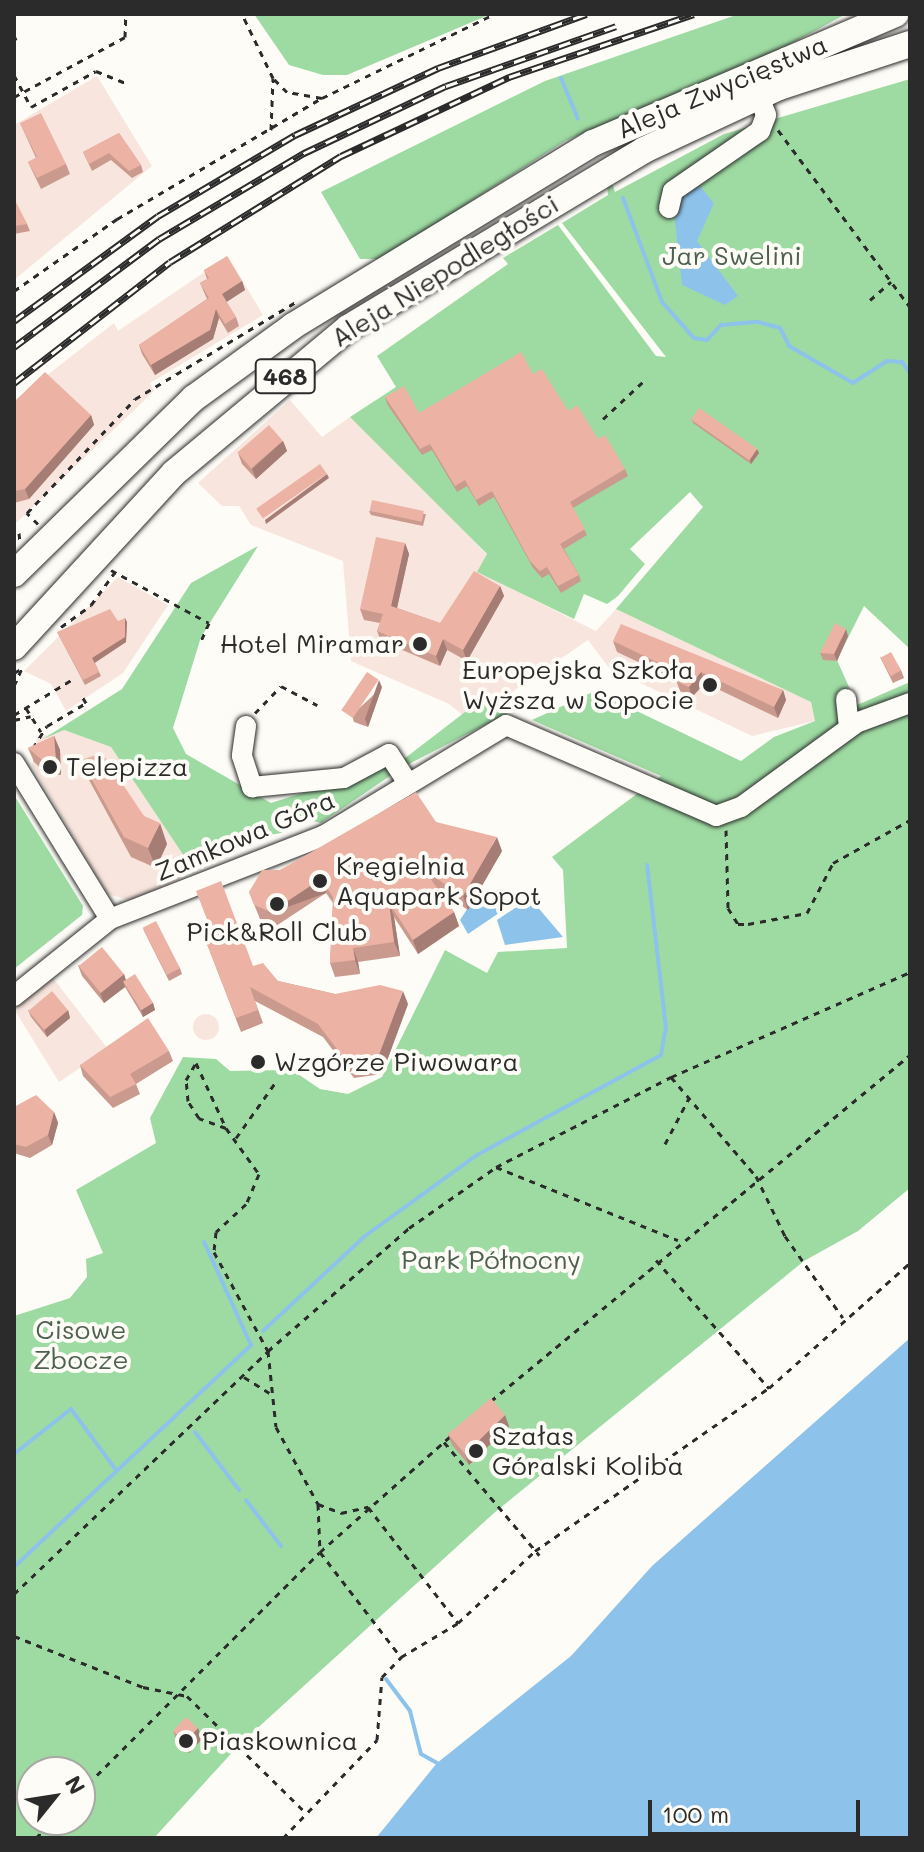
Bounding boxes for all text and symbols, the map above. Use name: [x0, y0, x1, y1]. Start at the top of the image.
street label: Aleja Zwycięstwa: [612, 29, 832, 145]
street label: Aleja Niepodległości: [326, 188, 564, 354]
park label: Jar Swelini: [662, 240, 802, 272]
road number: 468: [253, 356, 317, 396]
place label: Hotel Miramar: [220, 628, 404, 660]
marker: Hotel Miramar: [411, 635, 429, 653]
place label: Europejska Szkoła Wyższa w Sopocie: [462, 654, 694, 716]
marker: Europejska Szkoła Wyższa w Sopocie: [701, 676, 719, 694]
place label: Telepizza: [66, 751, 188, 783]
marker: Telepizza: [41, 758, 59, 776]
street label: Zamkowa Góra: [150, 784, 340, 888]
place label: Kręgielnia Aquapark Sopot: [336, 850, 541, 912]
marker: Kręgielnia Aquapark Sopot: [311, 872, 329, 890]
marker: Pick&Roll Club: [268, 895, 286, 913]
place label: Pick&Roll Club: [186, 916, 368, 948]
place label: Wzgórze Piwowara: [274, 1046, 519, 1078]
marker: Wzgórze Piwowara: [249, 1053, 267, 1071]
park label: Park Północny: [401, 1244, 581, 1276]
park label: Cisowe Zbocze: [33, 1314, 129, 1376]
place label: Szałas Góralski Koliba: [492, 1420, 684, 1482]
marker: Szałas Góralski Koliba: [467, 1442, 485, 1460]
place label: Piaskownica: [202, 1725, 358, 1757]
marker: Piaskownica: [177, 1732, 195, 1750]
north arrow: [16, 1756, 96, 1836]
text: N: [59, 1770, 92, 1799]
scale bar: [652, 1784, 864, 1834]
text: 100 m: [662, 1798, 729, 1829]

